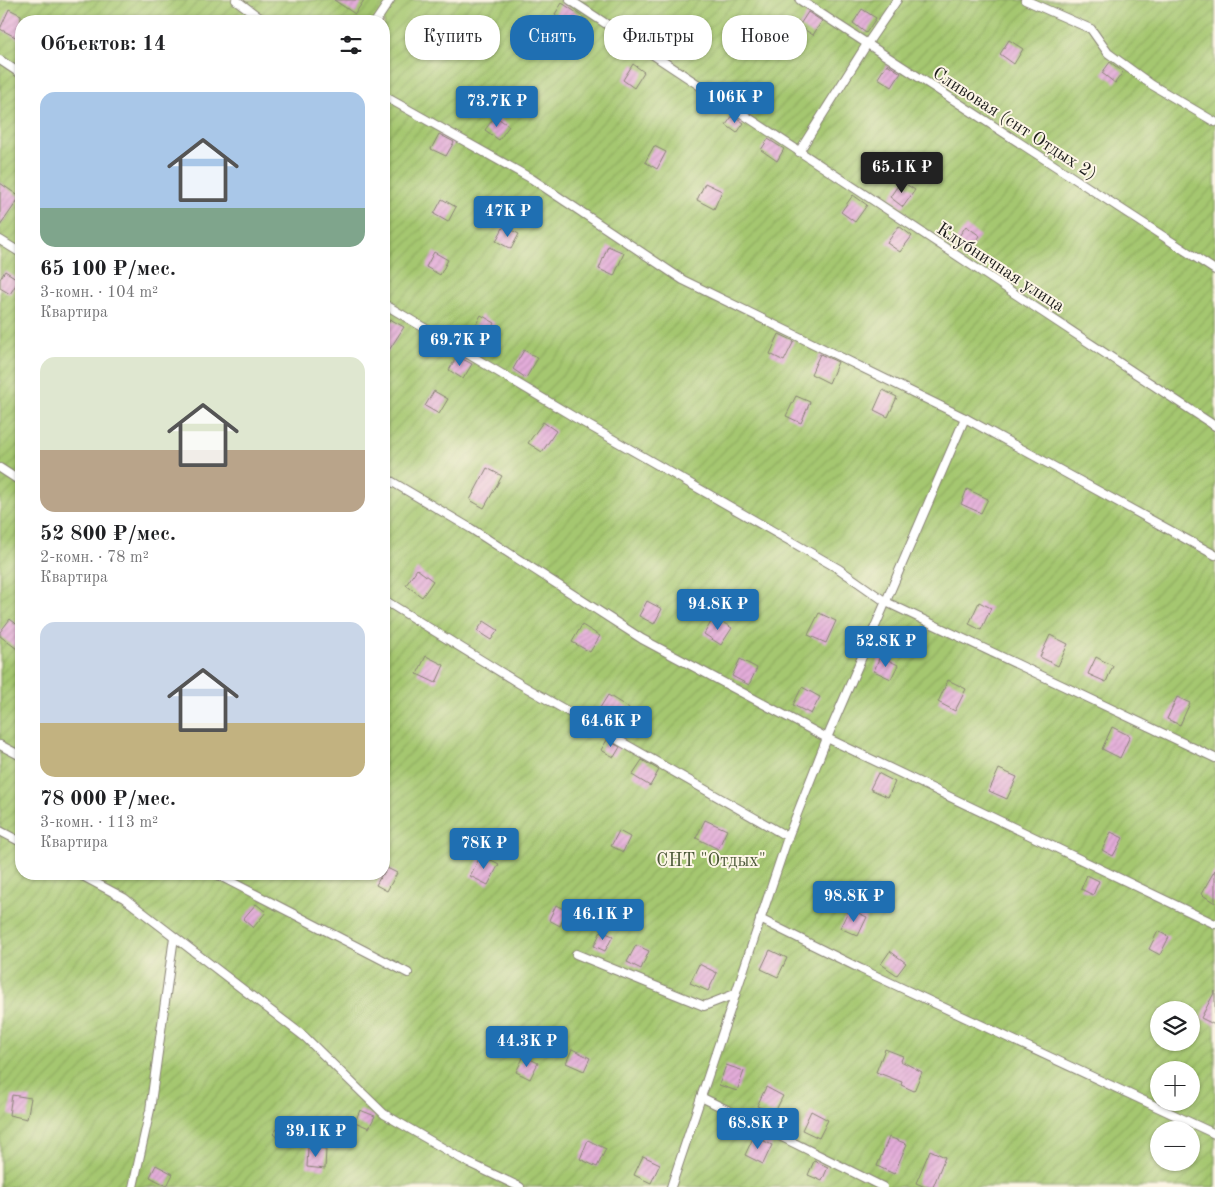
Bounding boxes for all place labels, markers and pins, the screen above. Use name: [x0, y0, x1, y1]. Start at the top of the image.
pin: 106K ₽: [694, 82, 776, 124]
pin: 73.7K ₽: [451, 86, 543, 128]
pin: 65.1K ₽: [856, 152, 948, 194]
pin: 47K ₽: [473, 196, 543, 238]
pin: 69.7K ₽: [414, 324, 506, 367]
pin: 94.8K ₽: [672, 588, 764, 631]
pin: 52.8K ₽: [840, 626, 932, 668]
pin: 64.6K ₽: [565, 706, 657, 748]
pin: 78K ₽: [449, 828, 519, 870]
pin: 98.8K ₽: [808, 880, 900, 923]
pin: 46.1K ₽: [557, 898, 649, 941]
pin: 44.3K ₽: [481, 1026, 573, 1068]
pin: 68.8K ₽: [712, 1108, 804, 1150]
pin: 39.1K ₽: [270, 1116, 362, 1158]

